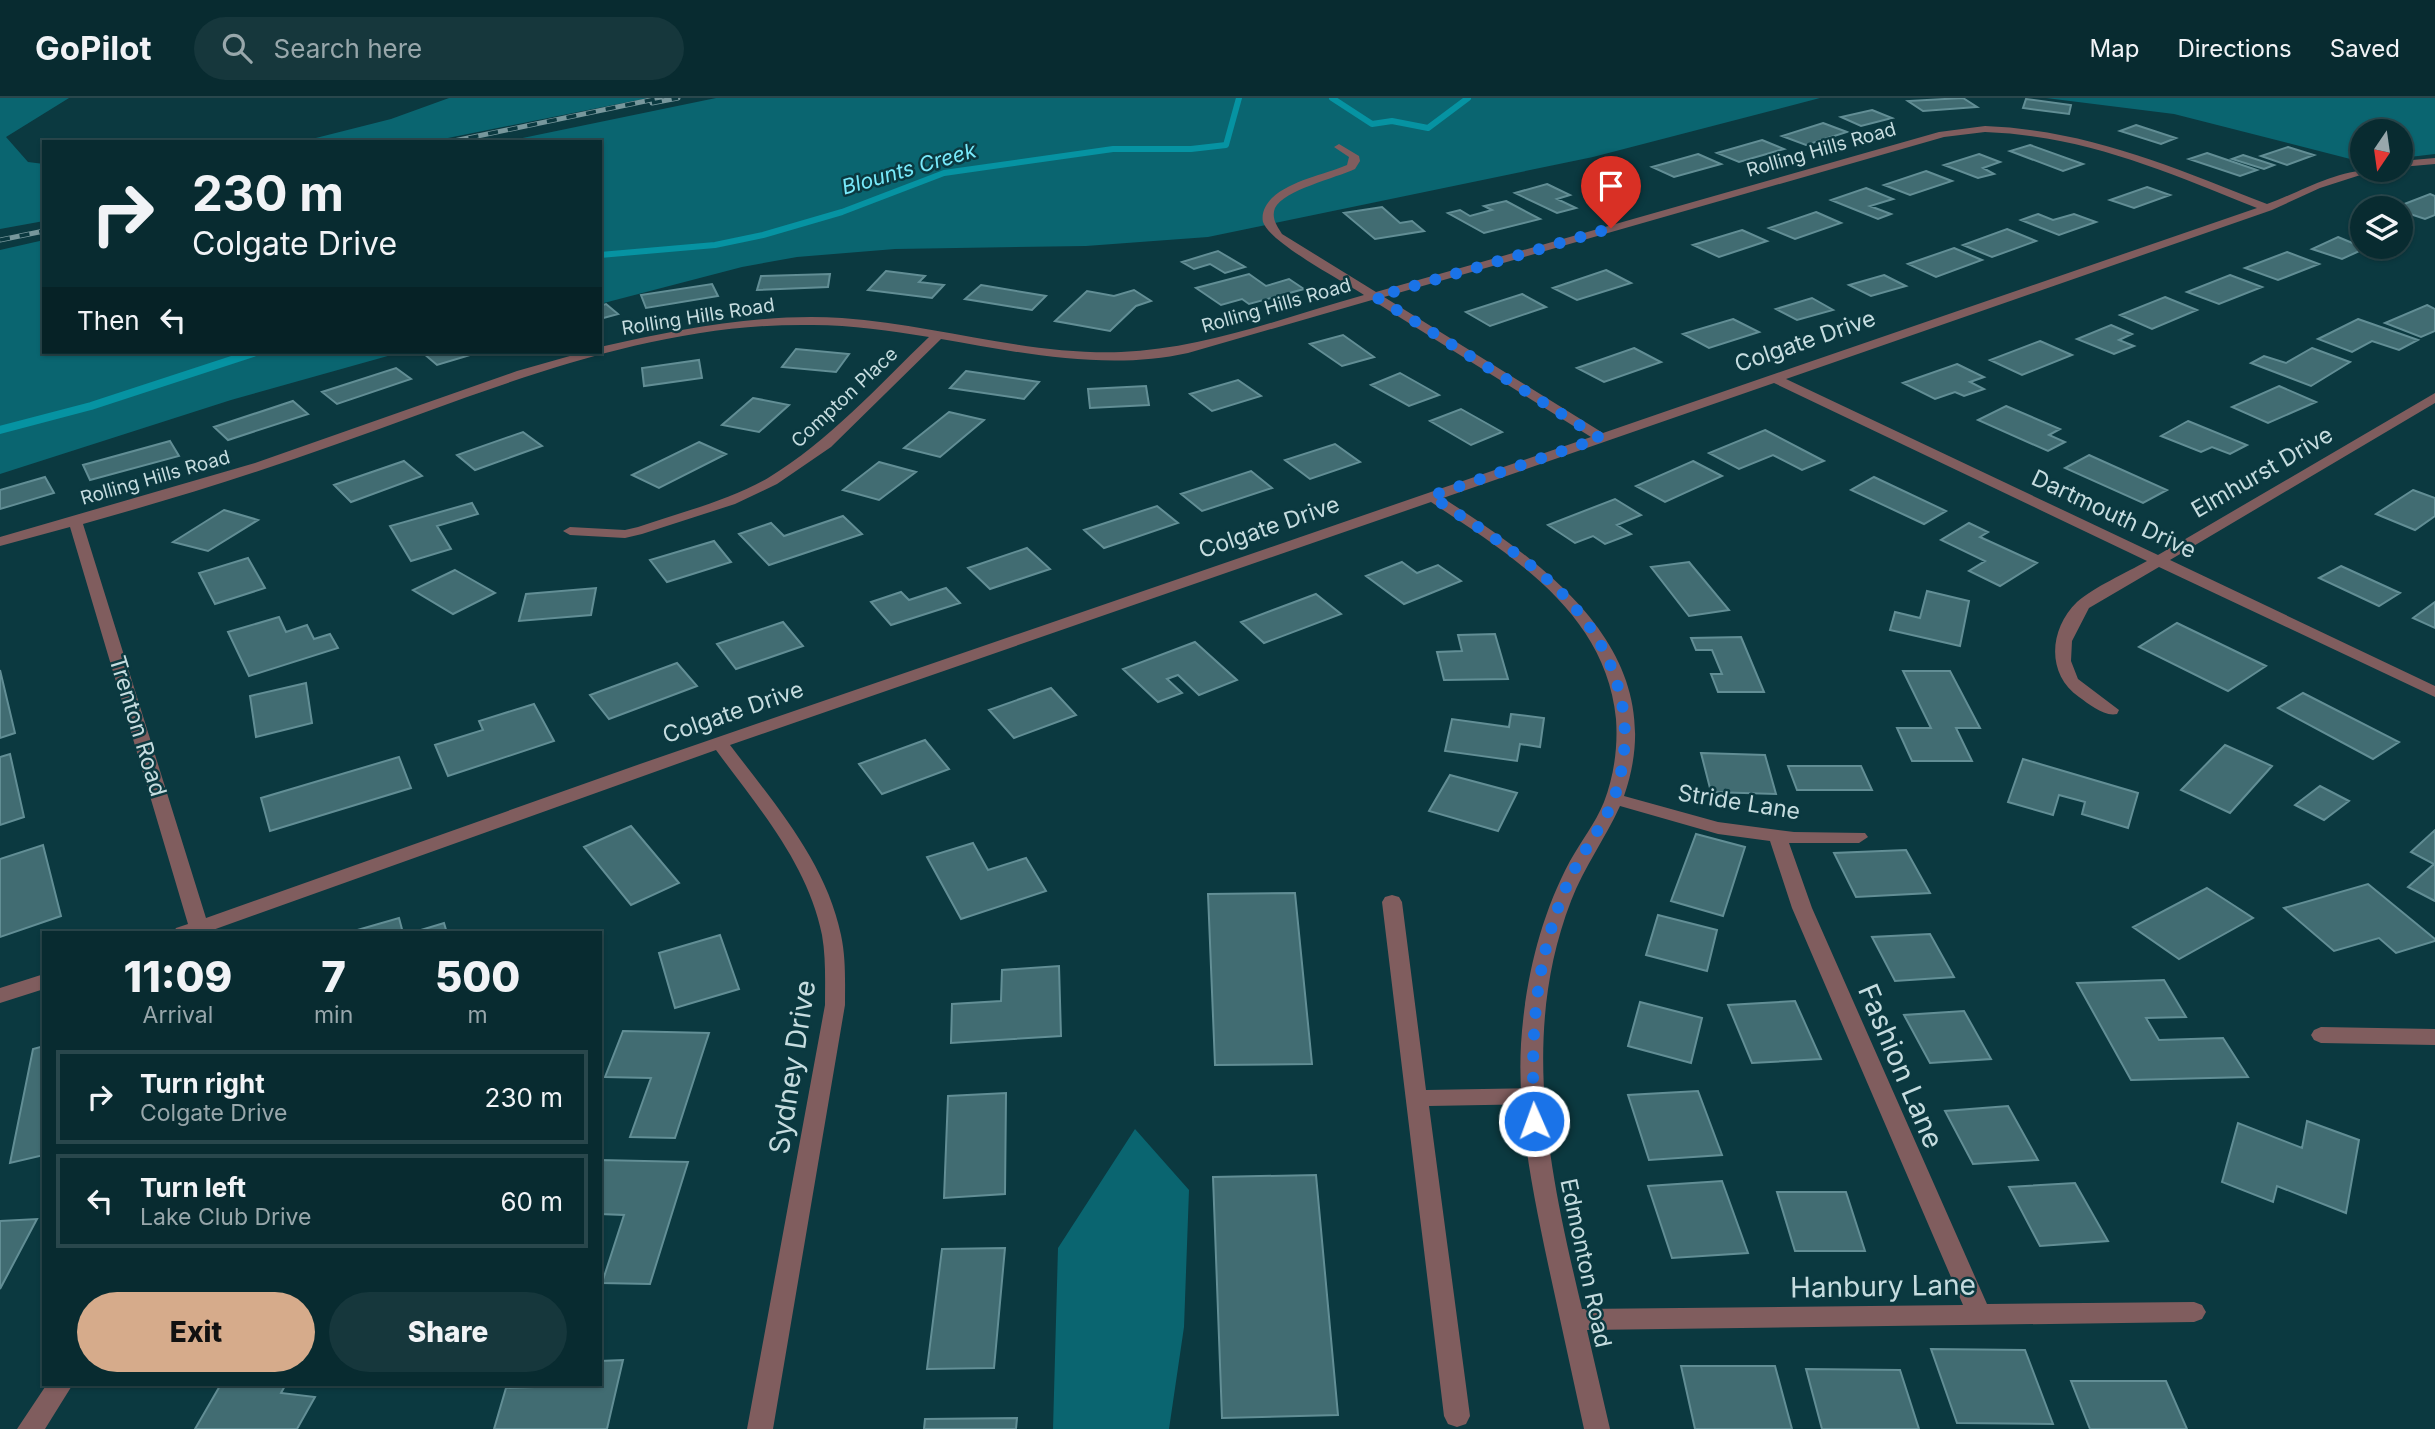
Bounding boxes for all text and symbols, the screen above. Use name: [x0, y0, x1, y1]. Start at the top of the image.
search box: [194, 17, 684, 80]
text: GoPilot: [35, 28, 152, 68]
icon: search: [218, 29, 256, 67]
text: Search here: [274, 33, 422, 64]
text: Map: [2090, 34, 2139, 63]
text: Directions: [2177, 34, 2292, 63]
text: Saved: [2330, 34, 2400, 63]
street label: Rolling Hills Road: [1744, 117, 1899, 182]
north arrow: [2350, 119, 2413, 182]
map controls: [2350, 119, 2413, 259]
water label: Blounts Creek: [839, 137, 979, 200]
pin: [1581, 156, 1641, 228]
text: 230 m: [192, 164, 344, 223]
icon: arrive: [1592, 167, 1630, 205]
icon: right: [77, 168, 168, 259]
button: layers: [2350, 196, 2413, 259]
text: Colgate Drive: [192, 224, 397, 263]
street label: Rolling Hills Road: [1199, 273, 1354, 338]
street label: Rolling Hills Road: [620, 293, 776, 340]
icon: left: [154, 301, 192, 339]
street label: Colgate Drive: [1731, 304, 1879, 378]
text: Then: [77, 305, 140, 336]
street label: Compton Place: [786, 342, 902, 452]
street label: Elmhurst Drive: [2186, 420, 2338, 524]
street label: Rolling Hills Road: [78, 445, 233, 510]
street label: Dartmouth Drive: [2027, 464, 2201, 564]
street label: Colgate Drive: [1195, 490, 1343, 564]
street label: Trenton Road: [103, 652, 173, 800]
street label: Colgate Drive: [659, 675, 807, 749]
street label: Stride Lane: [1676, 778, 1802, 826]
text: 11:09: [124, 951, 232, 1002]
text: 7: [321, 951, 346, 1002]
text: 500: [435, 951, 520, 1002]
street label: Sydney Drive: [761, 978, 823, 1156]
street label: Fashion Lane: [1851, 979, 1951, 1153]
text: Arrival: [143, 1001, 213, 1029]
text: min: [314, 1001, 353, 1029]
text: m: [468, 1001, 488, 1029]
text: Turn right: [140, 1068, 265, 1099]
icon: right: [81, 1078, 119, 1116]
text: 230 m: [485, 1082, 563, 1113]
position arrow: [1497, 1084, 1571, 1158]
text: Colgate Drive: [140, 1099, 287, 1127]
text: Turn left: [140, 1172, 246, 1203]
street label: Edmonton Road: [1554, 1176, 1618, 1350]
icon: left: [81, 1182, 119, 1220]
text: 60 m: [500, 1186, 563, 1217]
text: Lake Club Drive: [140, 1203, 312, 1231]
street label: Hanbury Lane: [1790, 1267, 1976, 1305]
button: Exit: [77, 1292, 315, 1372]
button: Share: [329, 1292, 567, 1372]

